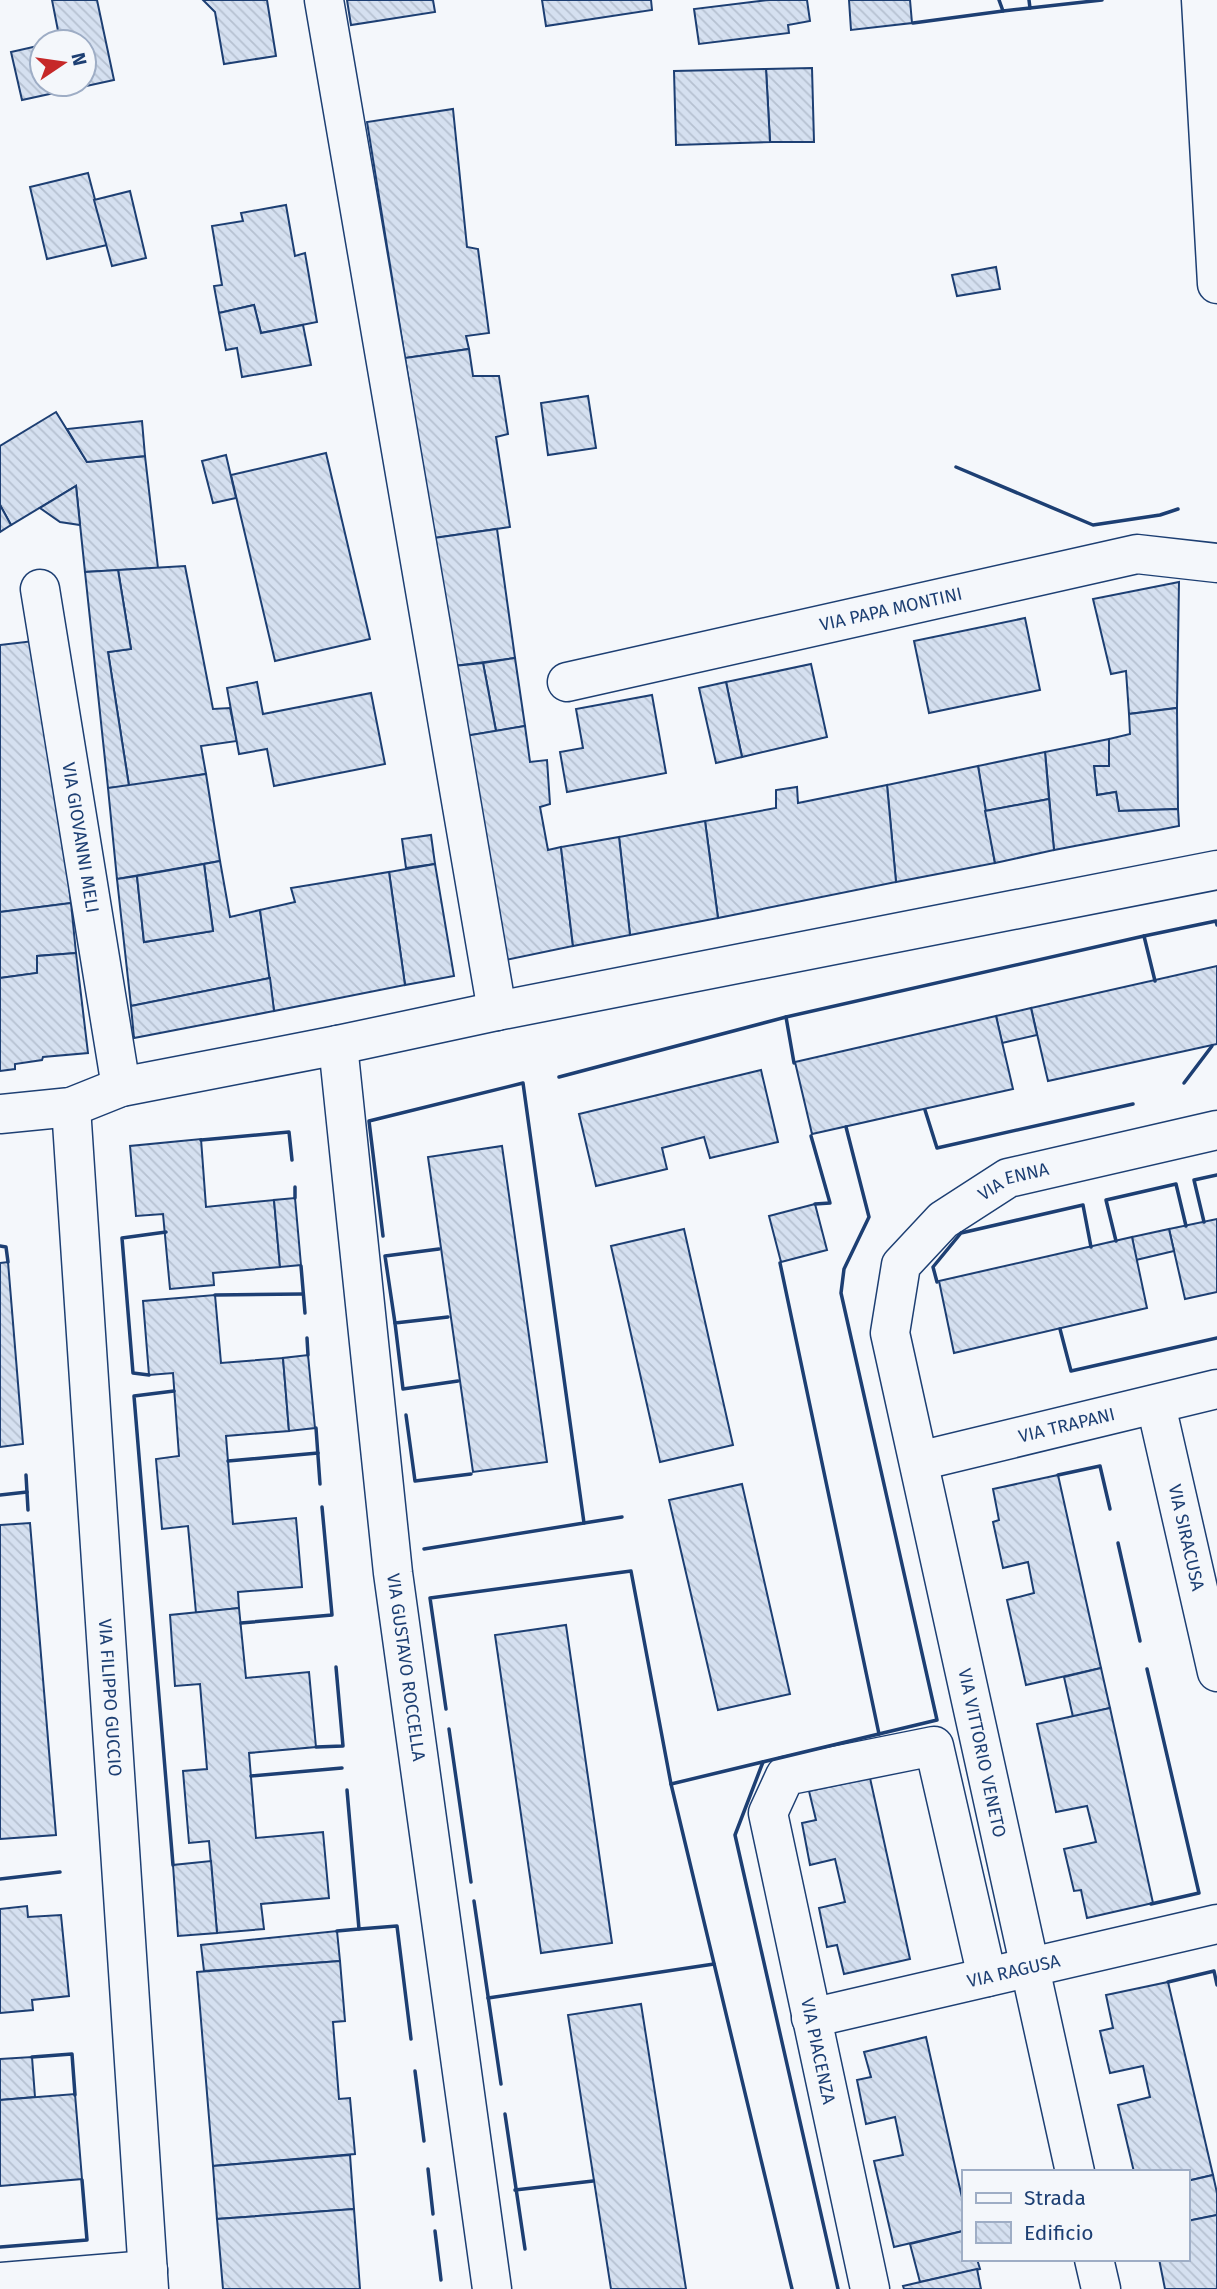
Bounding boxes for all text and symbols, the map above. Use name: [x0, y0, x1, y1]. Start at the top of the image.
north arrow: [28, 28, 98, 98]
text: N: [66, 51, 92, 68]
street label: VIA PAPA MONTINI: [818, 583, 964, 636]
street label: VIA GIOVANNI MELI: [57, 761, 104, 915]
street label: VIA ENNA: [974, 1158, 1052, 1205]
street label: VIA TRAPANI: [1016, 1403, 1117, 1448]
street label: VIA SIRACUSA: [1163, 1482, 1209, 1594]
street label: VIA GUSTAVO ROCCELLA: [382, 1572, 430, 1763]
street label: VIA FILIPPO GUCCIO: [94, 1618, 126, 1777]
street label: VIA VITTORIO VENETO: [953, 1666, 1011, 1840]
street label: VIA RAGUSA: [965, 1950, 1063, 1992]
street label: VIA PIACENZA: [796, 1996, 840, 2107]
legend: [962, 2170, 1189, 2261]
text: Strada: [1024, 2185, 1086, 2211]
text: Edificio: [1024, 2220, 1094, 2246]

